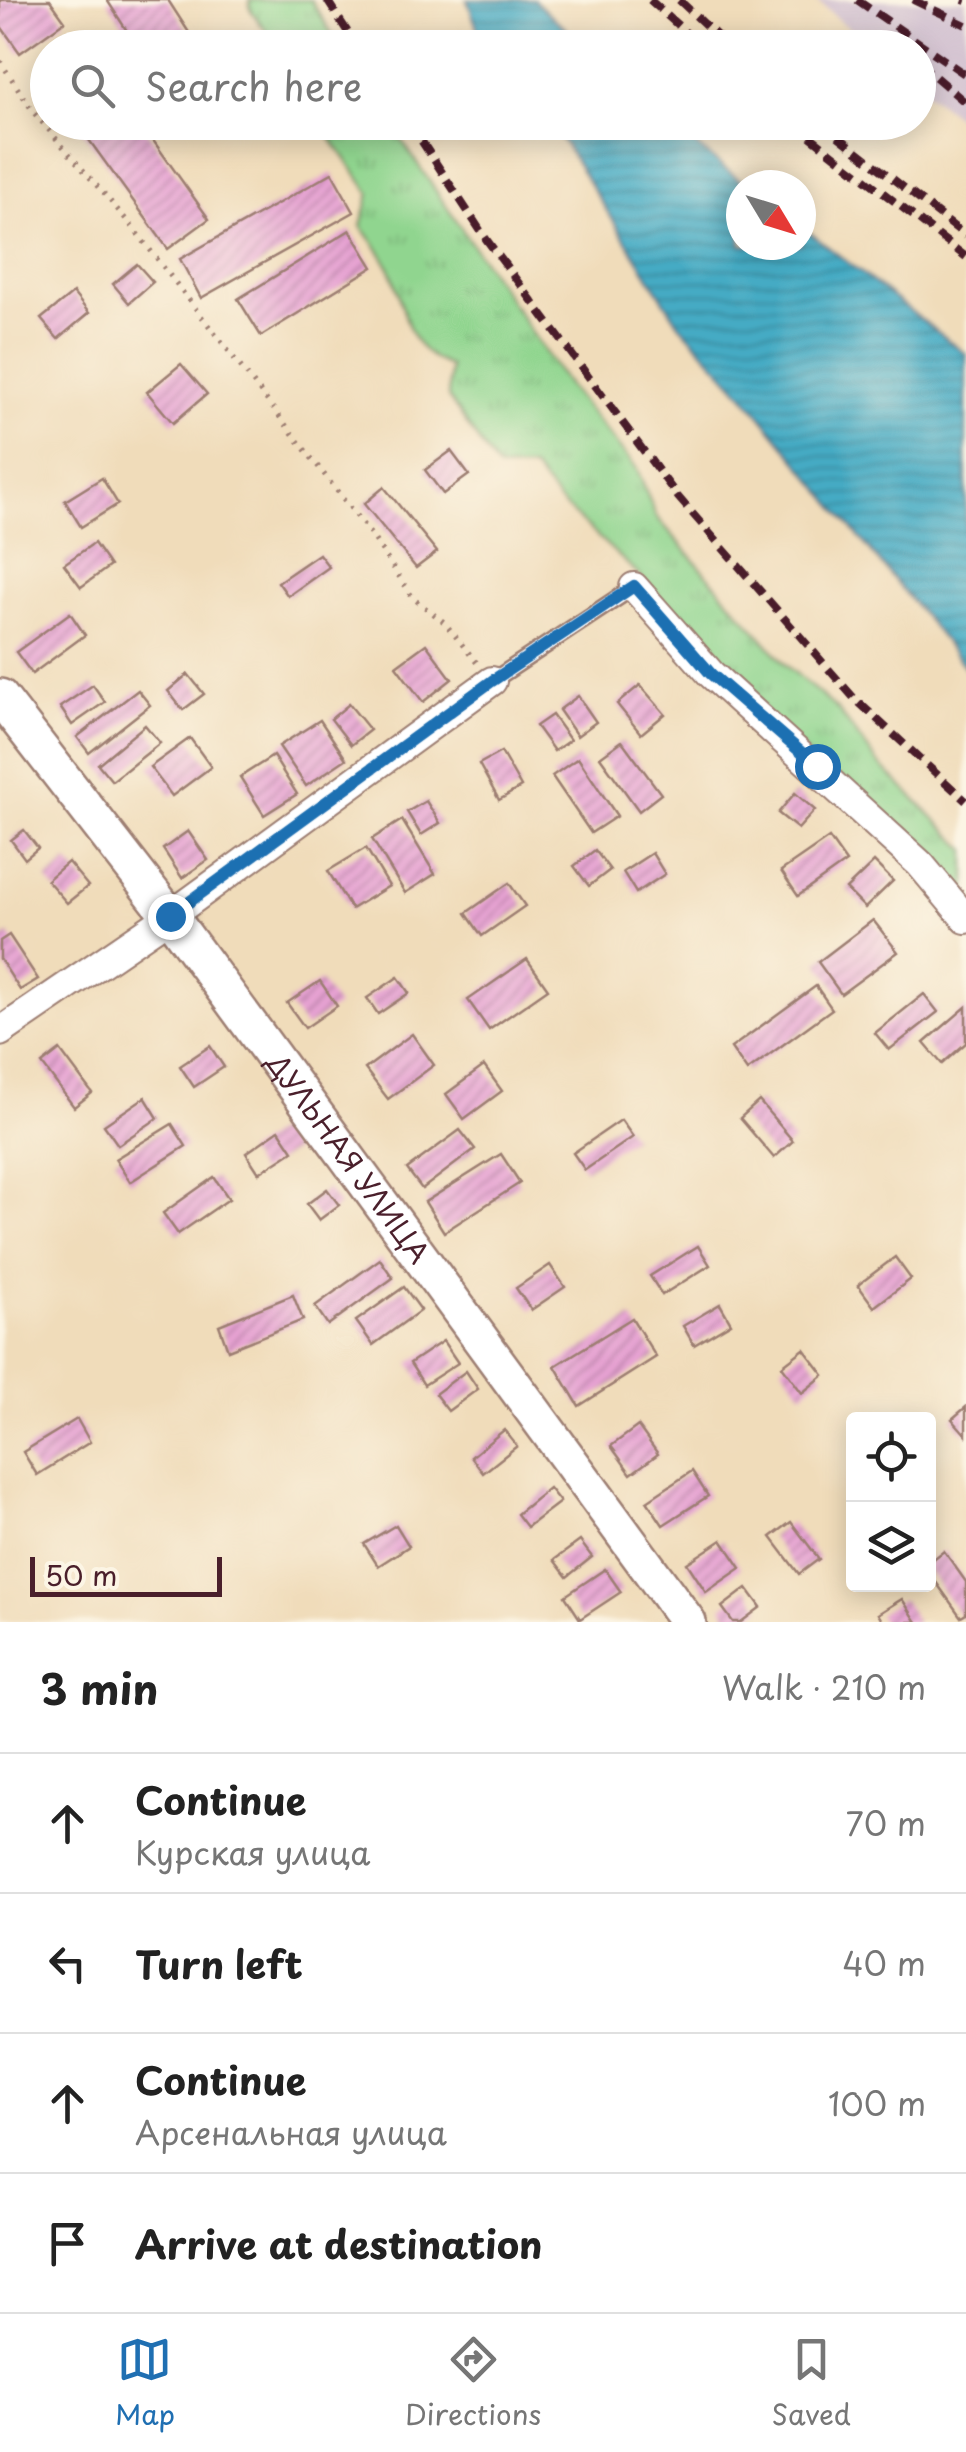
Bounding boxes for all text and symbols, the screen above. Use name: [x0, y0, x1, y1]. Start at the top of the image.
search box: [30, 30, 936, 140]
text: Search here: [145, 57, 362, 114]
icon: search: [65, 58, 120, 113]
north arrow: [726, 170, 816, 260]
route start: [795, 744, 841, 790]
route end: [148, 894, 194, 940]
street label: ДУЛЬНАЯ УЛИЦА: [257, 1043, 441, 1272]
map controls: [846, 1412, 936, 1592]
button: locate: [846, 1412, 936, 1502]
button: layers: [846, 1502, 936, 1592]
scale bar: [30, 1552, 222, 1596]
text: 50 m: [45, 1553, 118, 1596]
text: 3 min: [40, 1656, 158, 1719]
text: Walk · 210 m: [722, 1663, 926, 1711]
text: Continue: [135, 1771, 306, 1828]
icon: ahead: [40, 1796, 95, 1851]
text: 70 m: [846, 1799, 926, 1847]
text: Курская улица: [135, 1828, 370, 1876]
text: Turn left: [135, 1935, 303, 1992]
icon: left: [40, 1936, 95, 1991]
text: 40 m: [842, 1939, 926, 1987]
text: Continue: [135, 2051, 306, 2108]
icon: ahead: [40, 2076, 95, 2131]
text: 100 m: [828, 2079, 926, 2127]
text: Арсенальная улица: [135, 2108, 447, 2156]
text: Arrive at destination: [135, 2215, 543, 2272]
icon: arrive: [40, 2216, 95, 2271]
tab: Map: [115, 2332, 175, 2435]
tab: Directions: [405, 2332, 541, 2435]
tab: Saved: [771, 2332, 851, 2435]

